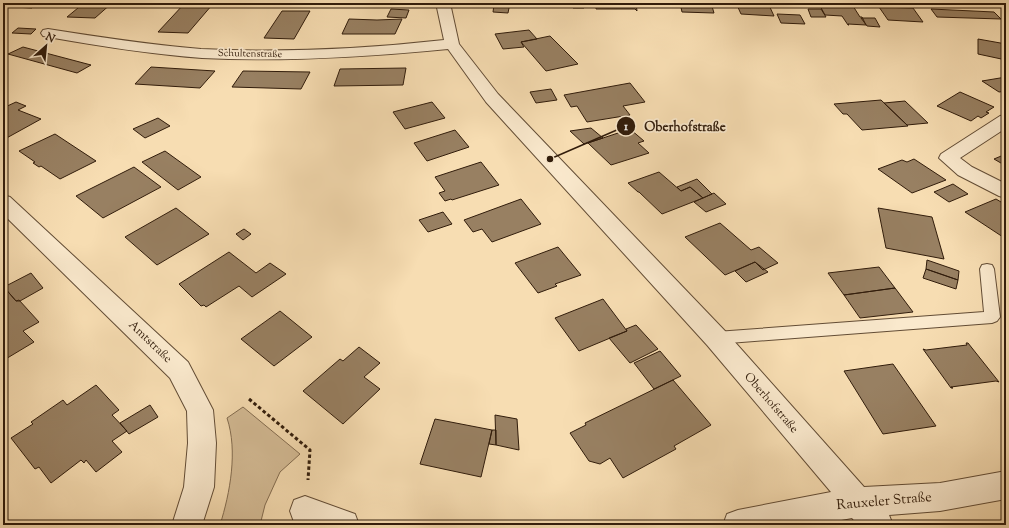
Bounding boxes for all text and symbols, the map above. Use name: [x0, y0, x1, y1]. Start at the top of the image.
north arrow: [26, 26, 66, 66]
text: N: [42, 28, 58, 47]
street label: Schultenstraße: [218, 46, 283, 62]
callout: Oberhofstraße: [616, 114, 733, 139]
text: 1: [623, 118, 629, 136]
text: Oberhofstraße: [644, 119, 726, 137]
street label: Amtstraße: [124, 317, 176, 368]
street label: Oberhofstraße: [740, 369, 803, 438]
street label: Rauxeler Straße: [835, 488, 933, 516]

